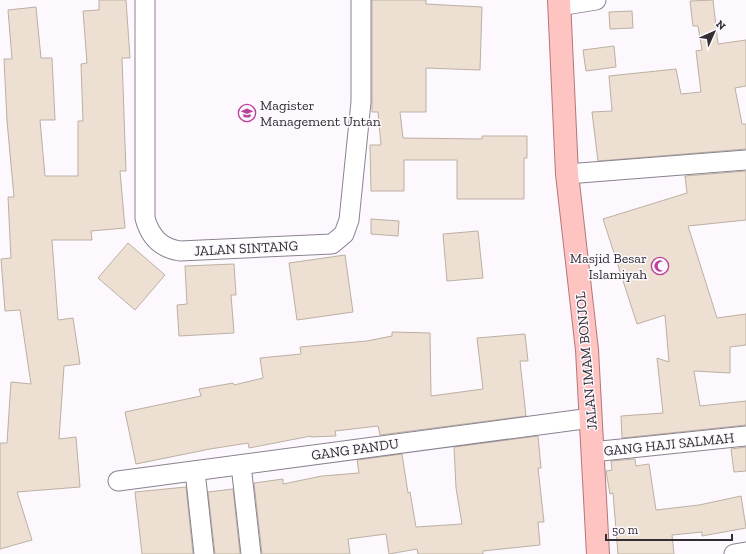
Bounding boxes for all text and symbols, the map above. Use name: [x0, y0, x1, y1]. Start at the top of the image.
north arrow: [694, 12, 734, 52]
text: N: [713, 18, 729, 33]
place label: Magister Management Untan: [260, 97, 381, 130]
school or university icon: Magister Management Untan: [237, 103, 257, 123]
street label: JALAN SINTANG: [193, 237, 299, 260]
place label: Masjid Besar Islamiyah: [570, 250, 647, 283]
mosque icon: Masjid Besar Islamiyah: [650, 256, 670, 276]
street label: JALAN IMAM BONJOL: [572, 291, 601, 431]
street label: GANG HAJI SALMAH: [603, 429, 735, 460]
street label: GANG PANDU: [310, 435, 400, 464]
scale bar: [606, 516, 732, 542]
text: 50 m: [612, 523, 639, 537]

